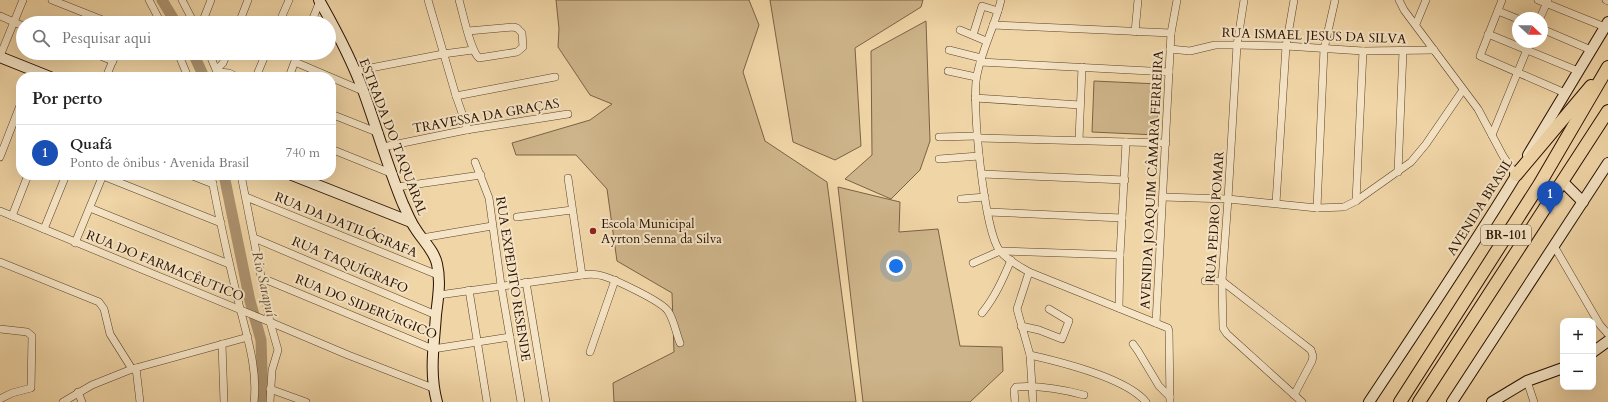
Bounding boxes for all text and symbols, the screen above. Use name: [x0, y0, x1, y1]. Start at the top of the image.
north arrow: [1512, 12, 1548, 48]
search box: [16, 16, 336, 60]
street label: RUA ISMAEL JESUS DA SILVA: [1221, 24, 1407, 48]
icon: search: [30, 27, 52, 49]
text: Pesquisar aqui: [62, 28, 151, 48]
street label: AVENIDA JOAQUIM CÂMARA FERREIRA: [1136, 49, 1168, 310]
street label: ESTRADA DO TAQUARAL: [355, 56, 431, 218]
text: Por perto: [32, 87, 102, 110]
street label: TRAVESSA DA GRAÇAS: [411, 94, 561, 138]
text: Quafá: [70, 134, 112, 154]
text: 1: [42, 144, 48, 162]
text: 740 m: [286, 144, 320, 162]
street label: RUA PEDRO POMAR: [1201, 151, 1229, 283]
text: Ponto de ônibus · Avenida Brasil: [70, 154, 249, 172]
street label: AVENIDA BRASIL: [1443, 155, 1517, 259]
pin: 1: [1537, 181, 1563, 214]
street label: RUA DA DATILÓGRAFA: [272, 188, 421, 262]
street label: RUA EXPEDITO RESENDE: [491, 195, 535, 363]
place label: Escola Municipal Ayrton Senna da Silva: [601, 215, 722, 248]
road number: BR-101: [1481, 225, 1531, 245]
street label: RUA DO FARMACÊUTICO: [83, 226, 247, 306]
marker: Escola Municipal Ayrton Senna da Silva: [588, 226, 598, 236]
street label: RUA TAQUÍGRAFO: [289, 232, 411, 298]
water label: Rio Sarapuí: [247, 250, 281, 320]
your location: [886, 256, 906, 276]
street label: RUA DO SIDERÚRGICO: [292, 270, 440, 344]
map controls: [1560, 318, 1596, 390]
button: +: [1560, 318, 1596, 354]
button: −: [1560, 354, 1596, 390]

